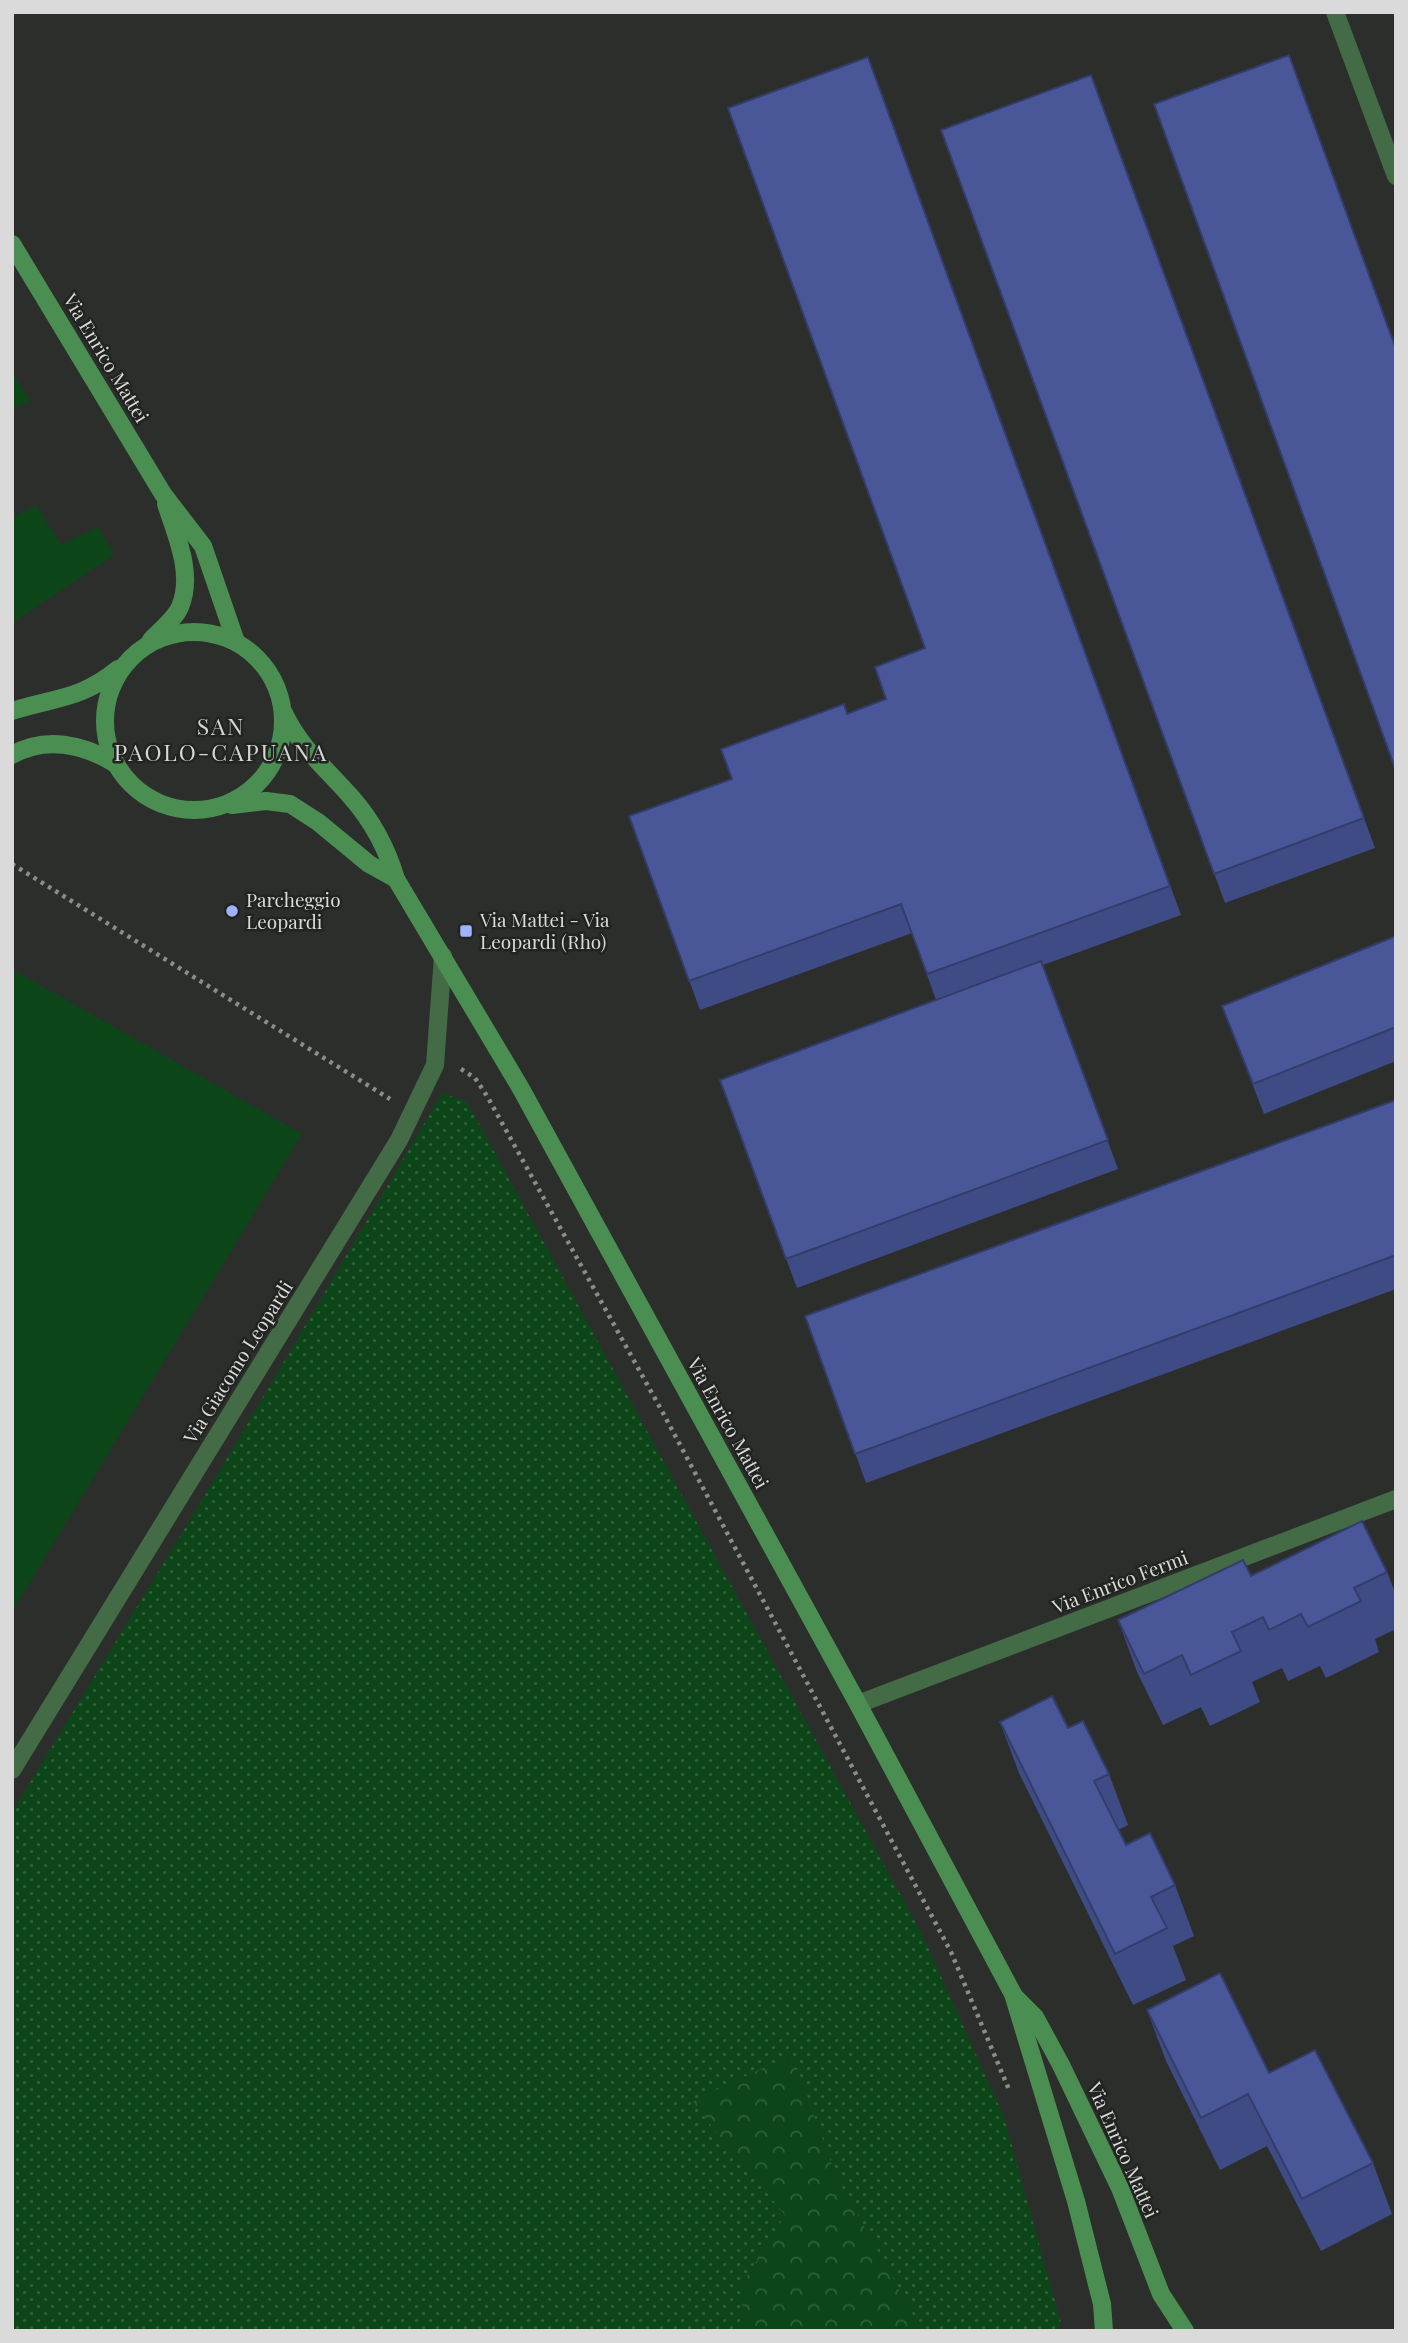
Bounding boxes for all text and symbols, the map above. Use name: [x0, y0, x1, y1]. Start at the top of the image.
street label: Via Enrico Mattei: [58, 287, 156, 427]
district label: SAN PAOLO-CAPUANA: [114, 710, 328, 767]
place label: Parcheggio Leopardi: [246, 886, 341, 934]
marker: Parcheggio Leopardi: [224, 903, 240, 919]
place label: Via Mattei - Via Leopardi (Rho): [479, 906, 610, 954]
marker: Via Mattei - Via Leopardi (Rho): [458, 923, 474, 939]
street label: Via Giacomo Leopardi: [176, 1275, 298, 1449]
street label: Via Enrico Mattei: [682, 1351, 776, 1493]
street label: Via Enrico Fermi: [1047, 1543, 1192, 1619]
street label: Via Enrico Mattei: [1082, 2077, 1166, 2222]

